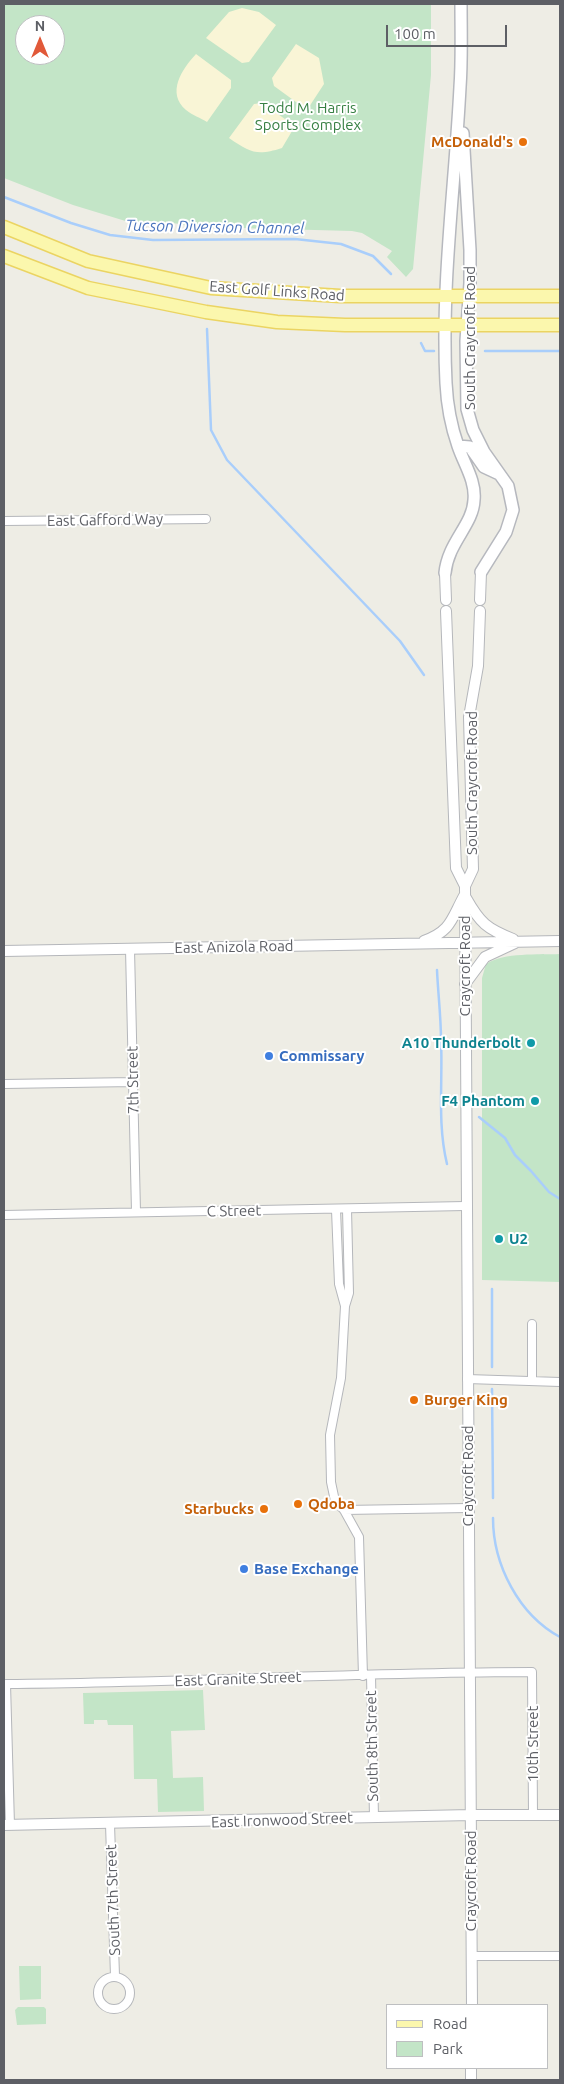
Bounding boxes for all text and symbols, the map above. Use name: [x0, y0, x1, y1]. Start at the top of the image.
north arrow: [15, 15, 65, 65]
scale bar: [389, 15, 510, 47]
text: N: [35, 18, 45, 34]
text: 100 m: [394, 25, 436, 42]
park label: Todd M. Harris Sports Complex: [255, 99, 361, 134]
place label: McDonald's: [431, 133, 513, 151]
marker: McDonald's: [517, 136, 529, 148]
water label: Tucson Diversion Channel: [125, 216, 305, 238]
street label: South Craycroft Road: [461, 266, 479, 410]
street label: East Golf Links Road: [209, 277, 345, 305]
street label: East Gafford Way: [47, 510, 163, 530]
street label: South Craycroft Road: [463, 711, 481, 855]
street label: Craycroft Road: [456, 916, 474, 1016]
street label: East Anizola Road: [174, 937, 294, 957]
place label: A10 Thunderbolt: [402, 1034, 521, 1052]
marker: A10 Thunderbolt: [525, 1037, 537, 1049]
street label: 7th Street: [123, 1046, 143, 1114]
place label: Commissary: [279, 1047, 364, 1065]
marker: Commissary: [263, 1050, 275, 1062]
place label: F4 Phantom: [441, 1092, 525, 1110]
marker: F4 Phantom: [529, 1095, 541, 1107]
street label: C Street: [207, 1202, 261, 1220]
place label: U2: [509, 1230, 528, 1248]
marker: U2: [493, 1233, 505, 1245]
place label: Burger King: [424, 1391, 508, 1409]
marker: Burger King: [408, 1394, 420, 1406]
street label: Craycroft Road: [459, 1426, 477, 1526]
place label: Qdoba: [308, 1495, 355, 1513]
marker: Qdoba: [292, 1498, 304, 1510]
place label: Starbucks: [184, 1500, 254, 1518]
marker: Starbucks: [258, 1503, 270, 1515]
place label: Base Exchange: [254, 1560, 359, 1578]
marker: Base Exchange: [238, 1563, 250, 1575]
street label: East Granite Street: [174, 1668, 302, 1690]
street label: South 8th Street: [362, 1690, 382, 1802]
street label: 10th Street: [524, 1706, 542, 1782]
street label: East Ironwood Street: [211, 1809, 353, 1831]
street label: Craycroft Road: [462, 1831, 480, 1931]
street label: South 7th Street: [102, 1844, 124, 1956]
legend: [386, 2004, 549, 2069]
text: Road: [433, 2015, 468, 2032]
text: Park: [433, 2040, 463, 2057]

